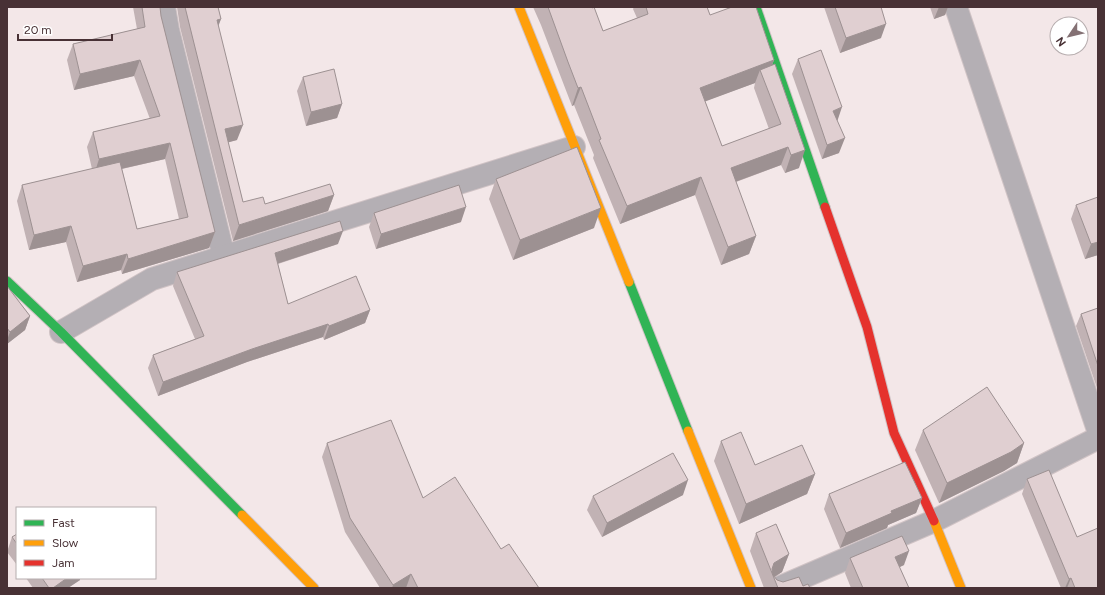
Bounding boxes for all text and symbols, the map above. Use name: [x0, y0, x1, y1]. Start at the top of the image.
scale bar: [18, 16, 112, 42]
north arrow: [1049, 16, 1089, 56]
text: 20 m: [24, 23, 52, 37]
text: N: [1053, 34, 1069, 49]
legend: [16, 507, 156, 579]
text: Fast: [52, 516, 75, 530]
text: Slow: [52, 536, 79, 550]
text: Jam: [52, 556, 75, 570]

